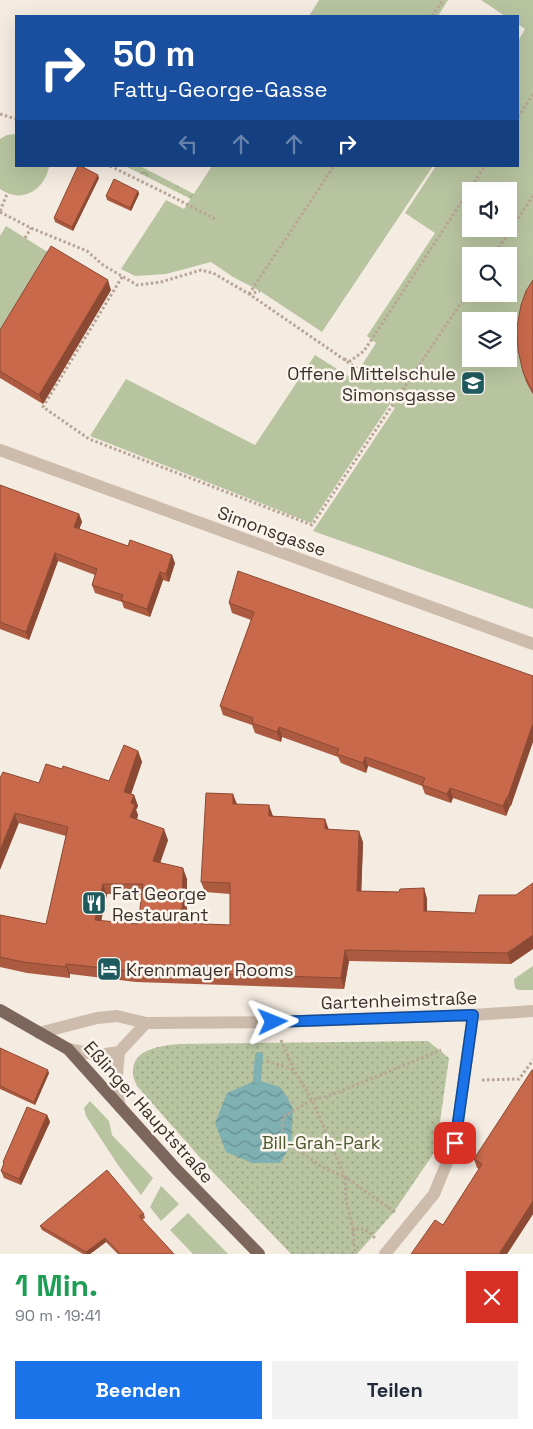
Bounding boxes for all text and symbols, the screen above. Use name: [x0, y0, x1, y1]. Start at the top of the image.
text: 50 m: [113, 32, 195, 76]
icon: right: [30, 35, 95, 100]
text: Fatty-George-Gasse: [113, 75, 328, 103]
icon: left: [174, 130, 202, 158]
icon: ahead: [227, 130, 255, 158]
icon: ahead: [280, 130, 308, 158]
icon: right: [333, 130, 361, 158]
map controls: [462, 182, 517, 367]
button: sound: [462, 182, 517, 237]
button: search: [462, 247, 517, 302]
button: layers: [462, 312, 517, 367]
place label: Offene Mittelschule Simonsgasse: [287, 362, 456, 406]
school or university icon: Offene Mittelschule Simonsgasse: [460, 370, 486, 396]
street label: Simonsgasse: [214, 501, 330, 561]
place label: Fat George Restaurant: [112, 882, 209, 926]
restaurant icon: Fat George Restaurant: [81, 890, 107, 916]
hotel icon: Krennmayer Rooms: [96, 956, 122, 982]
place label: Krennmayer Rooms: [126, 958, 293, 981]
street label: Gartenheimstraße: [320, 986, 478, 1014]
position arrow: [246, 995, 298, 1047]
street label: Eßlinger Hauptstraße: [79, 1036, 219, 1188]
pin: [434, 1122, 476, 1164]
icon: arrive: [441, 1129, 469, 1157]
park label: Bill-Grah-Park: [262, 1131, 381, 1154]
text: 1 Min.: [15, 1266, 98, 1305]
button: close: [466, 1271, 518, 1323]
text: 90 m · 19:41: [15, 1305, 101, 1326]
button: Beenden: [15, 1361, 262, 1419]
button: Teilen: [272, 1361, 518, 1419]

